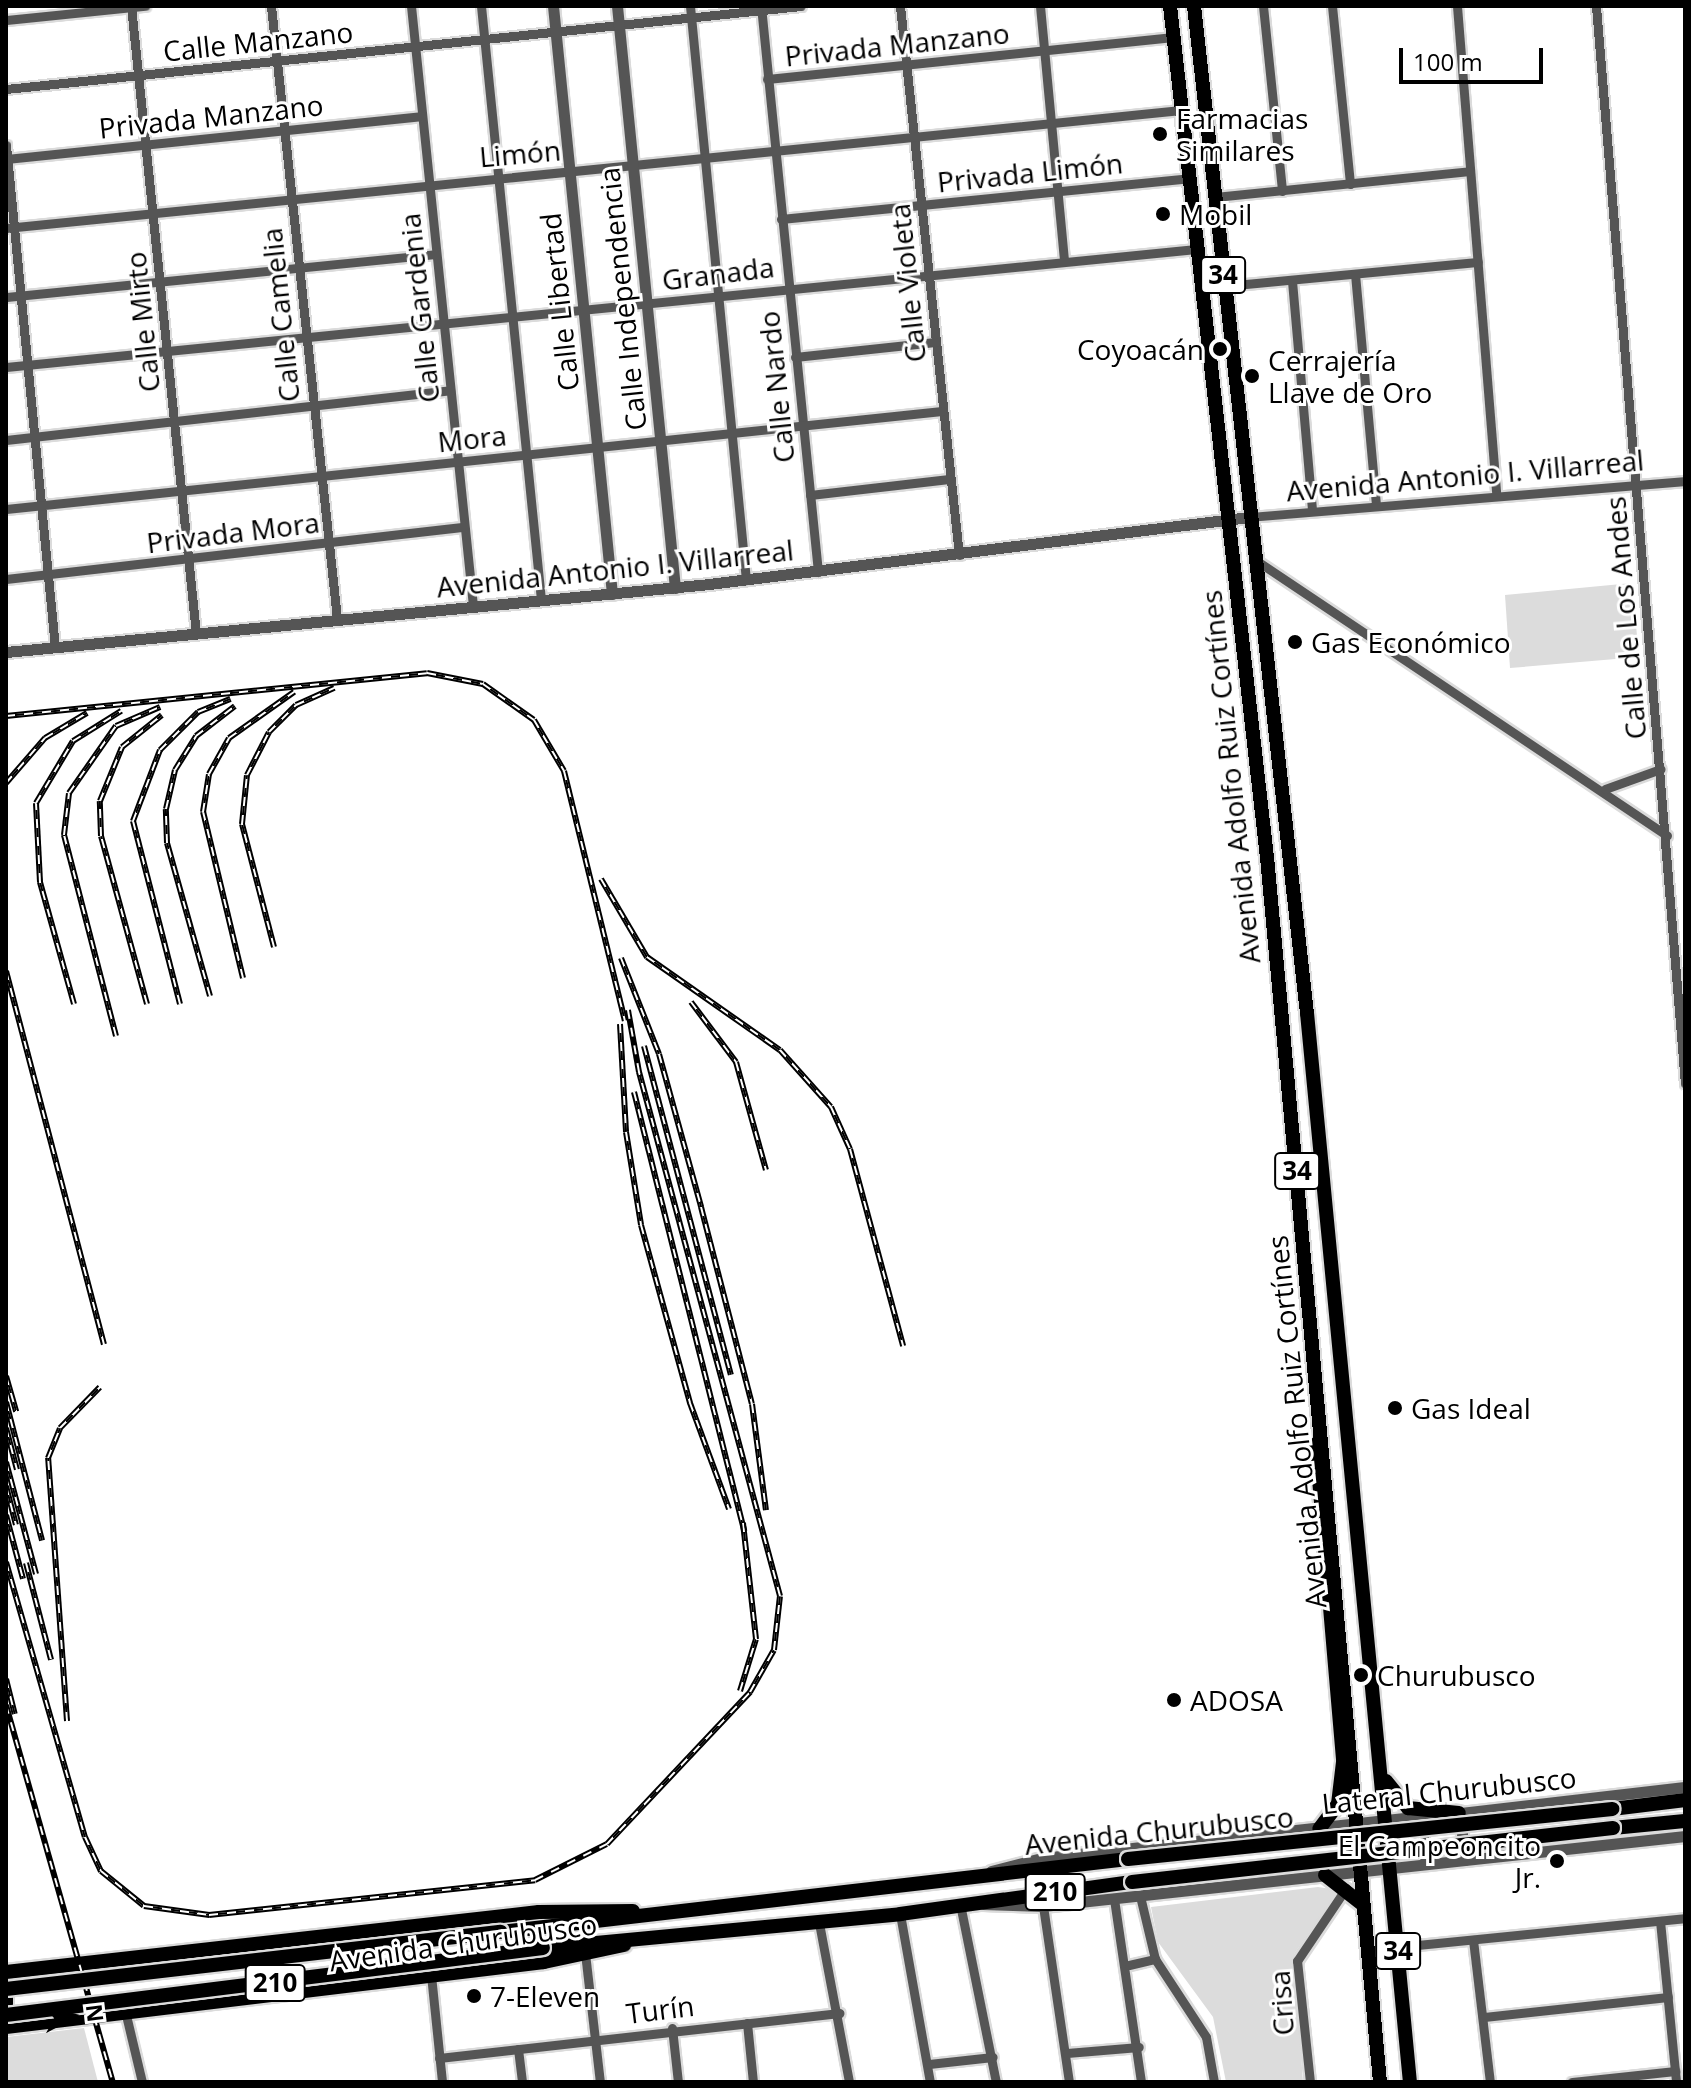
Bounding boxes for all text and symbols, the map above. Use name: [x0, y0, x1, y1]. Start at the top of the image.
street label: Calle Manzano: [161, 14, 355, 68]
street label: Privada Manzano: [783, 16, 1011, 72]
scale bar: [1403, 32, 1547, 82]
text: 100 m: [1413, 45, 1483, 78]
street label: Privada Manzano: [97, 88, 325, 144]
place label: Farmacias Similares: [1176, 101, 1308, 167]
marker: Farmacias Similares: [1151, 125, 1169, 143]
street label: Limón: [478, 133, 562, 173]
street label: Privada Limón: [936, 146, 1124, 198]
street label: Calle Independencia: [591, 166, 653, 432]
place label: Mobil: [1179, 197, 1252, 231]
street label: Calle Violeta: [882, 202, 932, 364]
marker: Mobil: [1154, 205, 1172, 223]
street label: Calle Libertad: [533, 211, 585, 393]
street label: Calle Gardenia: [392, 212, 446, 404]
street label: Calle Camelia: [254, 226, 306, 404]
street label: Granada: [660, 249, 776, 297]
street label: Calle Mirto: [118, 250, 166, 394]
road number: 34: [1199, 253, 1247, 297]
street label: Calle Nardo: [751, 309, 801, 465]
place label: Coyoacán: [1077, 332, 1204, 366]
marker: Coyoacán: [1211, 340, 1229, 358]
place label: Cerrajería Llave de Oro: [1268, 343, 1432, 409]
marker: Cerrajería Llave de Oro: [1243, 367, 1261, 385]
street label: Mora: [436, 418, 508, 458]
street label: Avenida Antonio I. Villarreal: [1285, 443, 1645, 507]
street label: Calle de Los Andes: [1598, 495, 1652, 741]
street label: Privada Mora: [145, 505, 321, 559]
street label: Avenida Antonio I. Villarreal: [435, 533, 795, 603]
street label: Avenida Adolfo Ruiz Cortínes: [1194, 589, 1266, 965]
place label: Gas Económico: [1311, 625, 1511, 659]
marker: Gas Económico: [1286, 633, 1304, 651]
road number: 34: [1273, 1149, 1321, 1193]
street label: Avenida Adolfo Ruiz Cortínes: [1260, 1234, 1332, 1610]
place label: Gas Ideal: [1411, 1391, 1531, 1425]
marker: Gas Ideal: [1386, 1399, 1404, 1417]
place label: Churubusco: [1377, 1658, 1535, 1692]
marker: Churubusco: [1352, 1666, 1370, 1684]
place label: ADOSA: [1190, 1683, 1283, 1717]
marker: ADOSA: [1165, 1691, 1183, 1709]
street label: Lateral Churubusco: [1320, 1760, 1578, 1820]
street label: Avenida Churubusco: [1023, 1799, 1295, 1861]
place label: El Campeoncito Jr.: [1338, 1828, 1541, 1894]
marker: El Campeoncito Jr.: [1548, 1852, 1566, 1870]
road number: 210: [1023, 1870, 1087, 1914]
street label: Avenida Churubusco: [327, 1907, 599, 1977]
road number: 34: [1374, 1929, 1422, 1973]
road number: 210: [243, 1961, 307, 2005]
street label: Crisa: [1262, 1969, 1300, 2037]
north arrow: [32, 1976, 112, 2056]
place label: 7-Eleven: [490, 1979, 600, 2013]
marker: 7-Eleven: [465, 1987, 483, 2005]
street label: Turín: [624, 1988, 696, 2030]
text: N: [80, 2002, 112, 2024]

